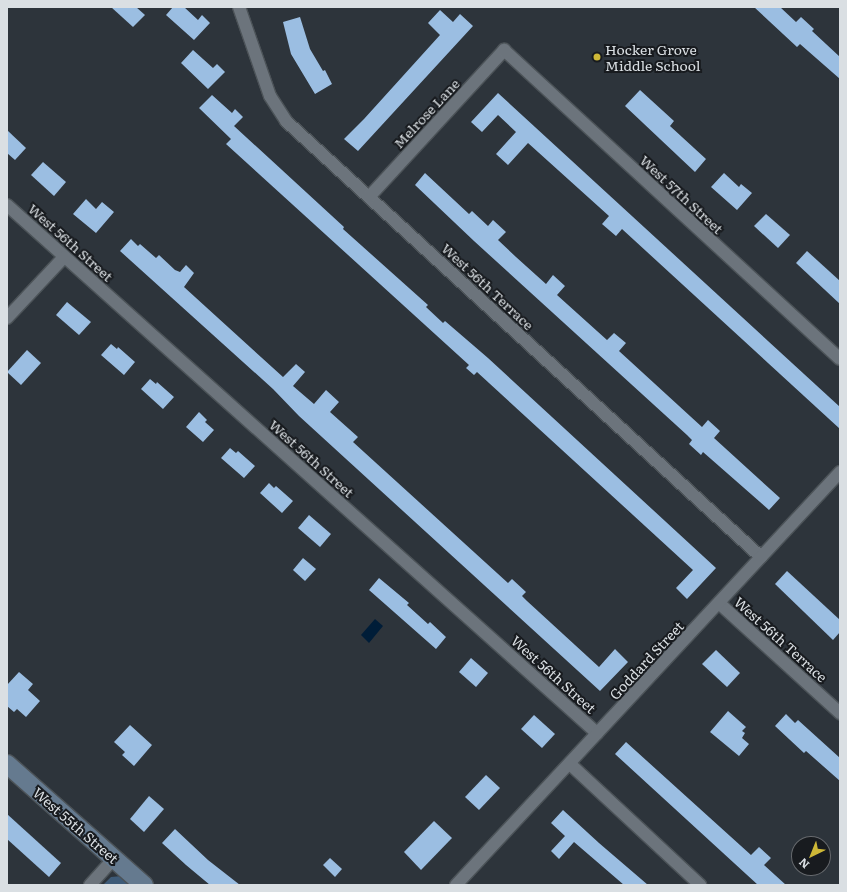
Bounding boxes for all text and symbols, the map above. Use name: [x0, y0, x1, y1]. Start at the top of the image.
place label: Hocker Grove Middle School: [605, 41, 701, 74]
marker: Hocker Grove Middle School: [592, 52, 602, 62]
street label: Melrose Lane: [389, 75, 463, 151]
street label: West 57th Street: [637, 151, 727, 237]
street label: West 56th Street: [25, 200, 117, 284]
street label: West 56th Terrace: [439, 239, 537, 333]
street label: West 56th Street: [266, 416, 358, 500]
street label: West 56th Terrace: [731, 593, 831, 685]
street label: Goddard Street: [605, 617, 687, 703]
street label: West 56th Street: [508, 632, 600, 716]
street label: West 55th Street: [30, 783, 122, 867]
north arrow: [791, 836, 831, 876]
text: N: [795, 855, 812, 873]

